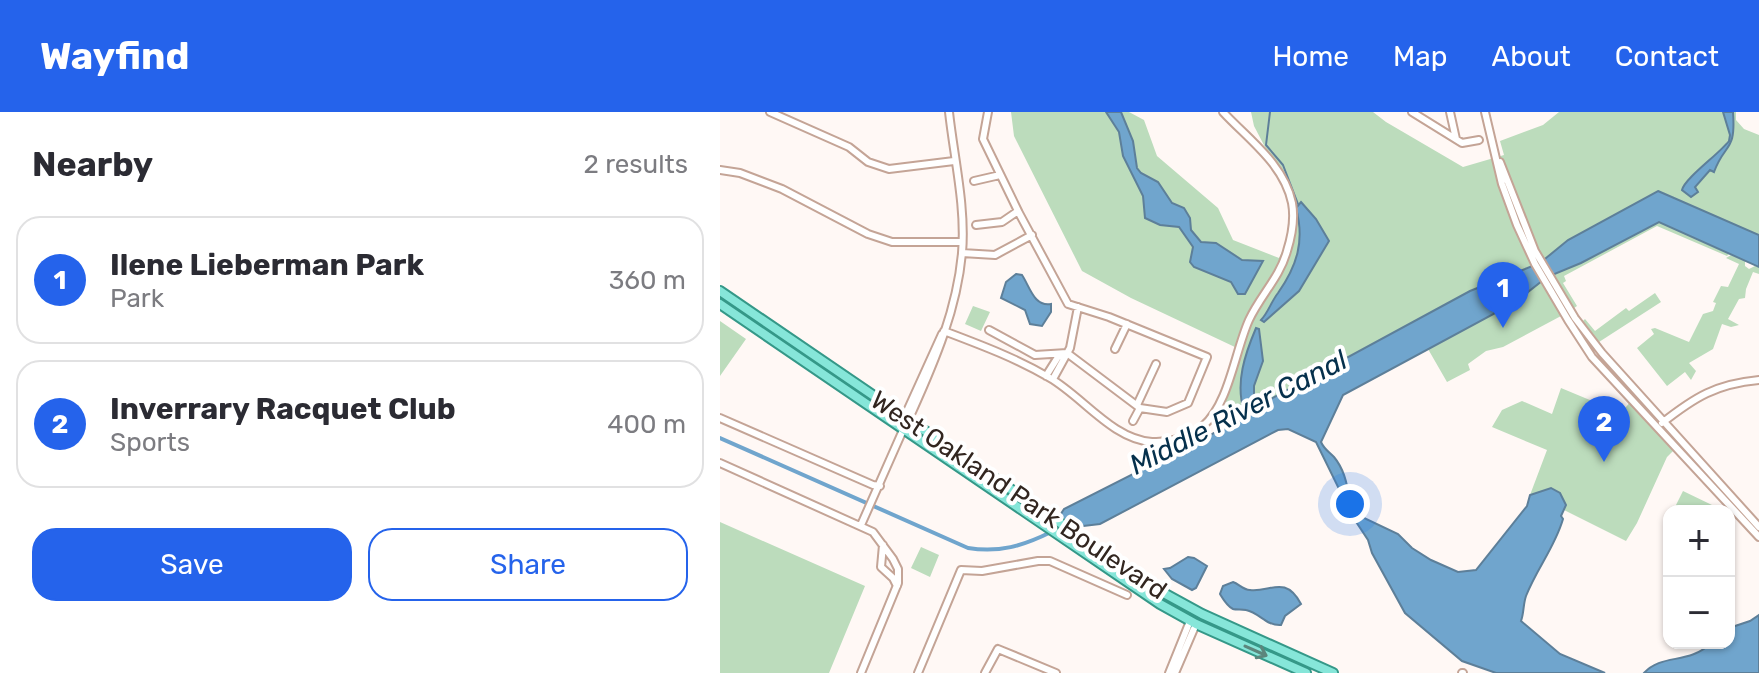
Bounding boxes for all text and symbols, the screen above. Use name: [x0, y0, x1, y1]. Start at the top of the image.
text: Wayfind: [40, 33, 189, 79]
text: Home: [1272, 40, 1349, 73]
text: Map: [1393, 40, 1447, 73]
text: About: [1491, 40, 1571, 73]
text: Contact: [1615, 40, 1719, 73]
text: Nearby: [32, 144, 153, 185]
text: 2 results: [584, 149, 688, 180]
text: Ilene Lieberman Park: [110, 247, 424, 283]
pin: 1: [1477, 262, 1529, 328]
text: 1: [54, 265, 66, 296]
text: 360 m: [609, 265, 686, 296]
text: Park: [110, 283, 164, 314]
water label: Middle River Canal: [1124, 343, 1354, 482]
street label: West Oakland Park Boulevard: [865, 385, 1173, 606]
text: Inverrary Racquet Club: [110, 391, 456, 427]
pin: 2: [1578, 396, 1630, 462]
text: 2: [52, 409, 68, 440]
text: 400 m: [607, 409, 686, 440]
text: Sports: [110, 427, 190, 458]
your location: [1330, 484, 1370, 524]
map controls: [1663, 505, 1735, 649]
button: +: [1663, 505, 1735, 577]
button: Save: [32, 528, 352, 601]
button: Share: [368, 528, 688, 601]
button: −: [1663, 577, 1735, 649]
one-way arrow: [1244, 644, 1268, 659]

